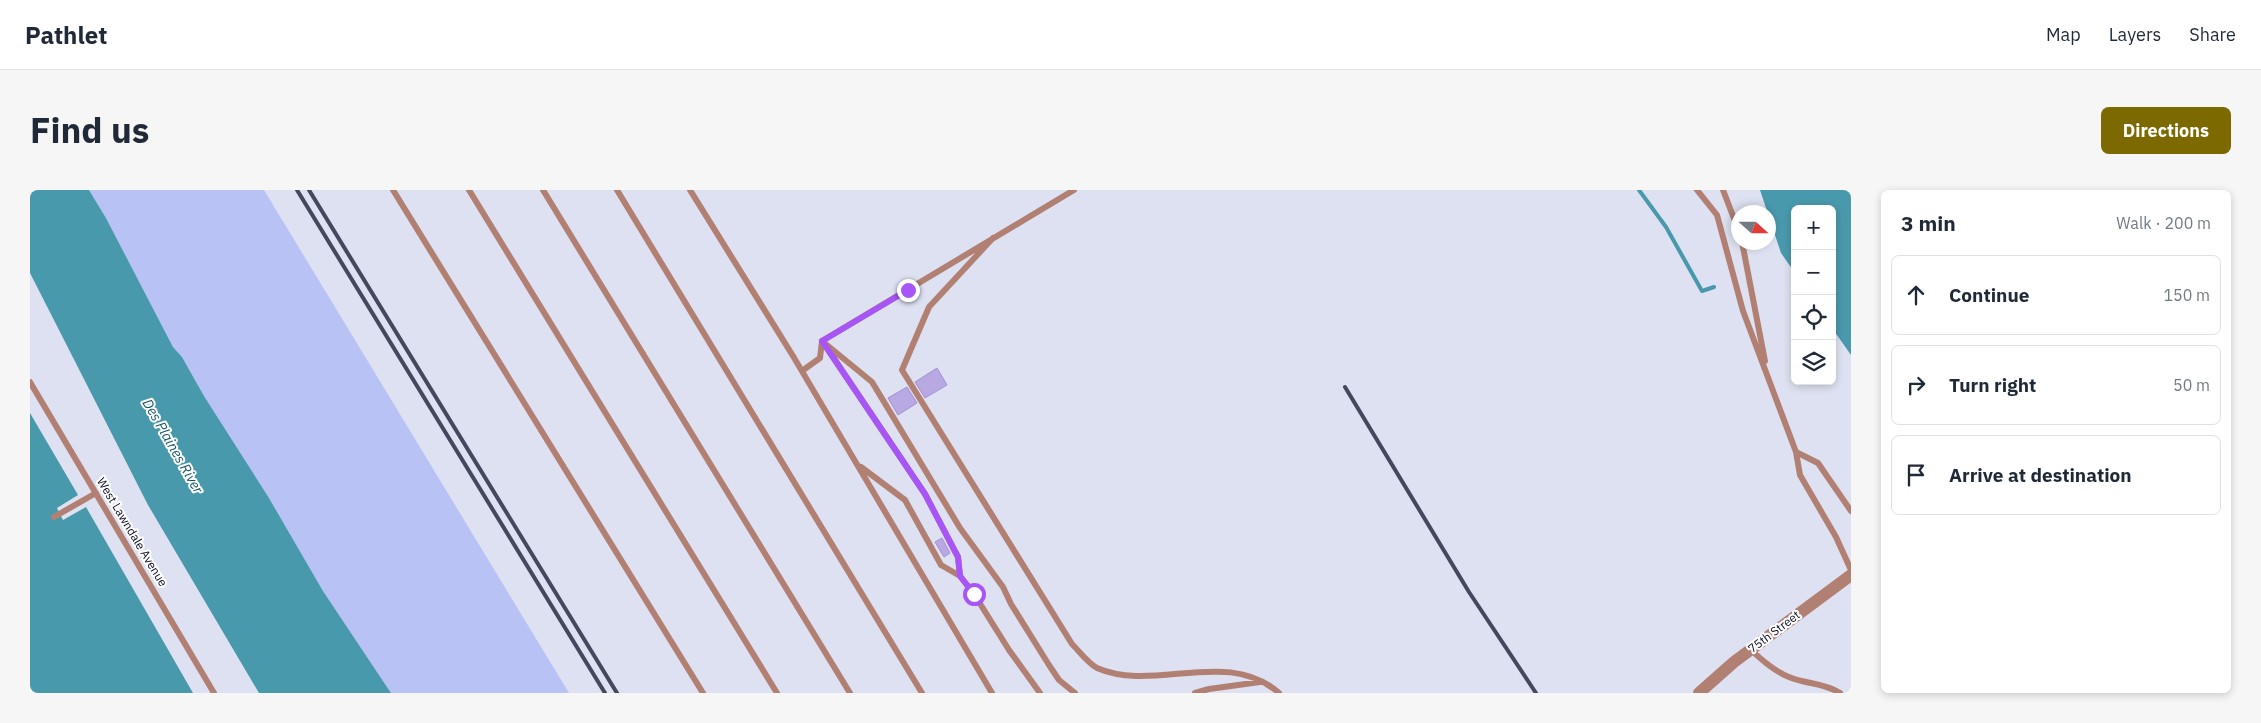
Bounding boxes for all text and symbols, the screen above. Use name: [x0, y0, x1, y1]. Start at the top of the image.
text: Pathlet: [25, 19, 107, 51]
text: Map: [2046, 23, 2081, 46]
text: Layers: [2109, 23, 2161, 46]
text: Share: [2189, 23, 2236, 46]
text: Find us: [30, 107, 149, 153]
button: Directions: [2101, 107, 2231, 154]
north arrow: [1731, 205, 1776, 250]
map controls: [1791, 205, 1836, 385]
button: +: [1791, 205, 1836, 250]
text: 3 min: [1901, 209, 1956, 237]
text: Walk · 200 m: [2116, 213, 2211, 233]
button: −: [1791, 250, 1836, 295]
route end: [897, 279, 920, 302]
icon: ahead: [1902, 281, 1930, 309]
text: Continue: [1949, 283, 2029, 307]
text: 150 m: [2163, 285, 2210, 305]
button: locate: [1791, 295, 1836, 340]
button: layers: [1791, 340, 1836, 385]
icon: right: [1902, 371, 1930, 399]
text: Turn right: [1949, 373, 2036, 397]
text: 50 m: [2173, 375, 2210, 395]
water label: Des Plaines River: [139, 395, 208, 497]
icon: arrive: [1902, 461, 1930, 489]
text: Arrive at destination: [1949, 463, 2132, 487]
street label: West Lawndale Avenue: [94, 475, 171, 589]
route start: [963, 583, 986, 606]
street label: 75th Street: [1745, 607, 1803, 656]

